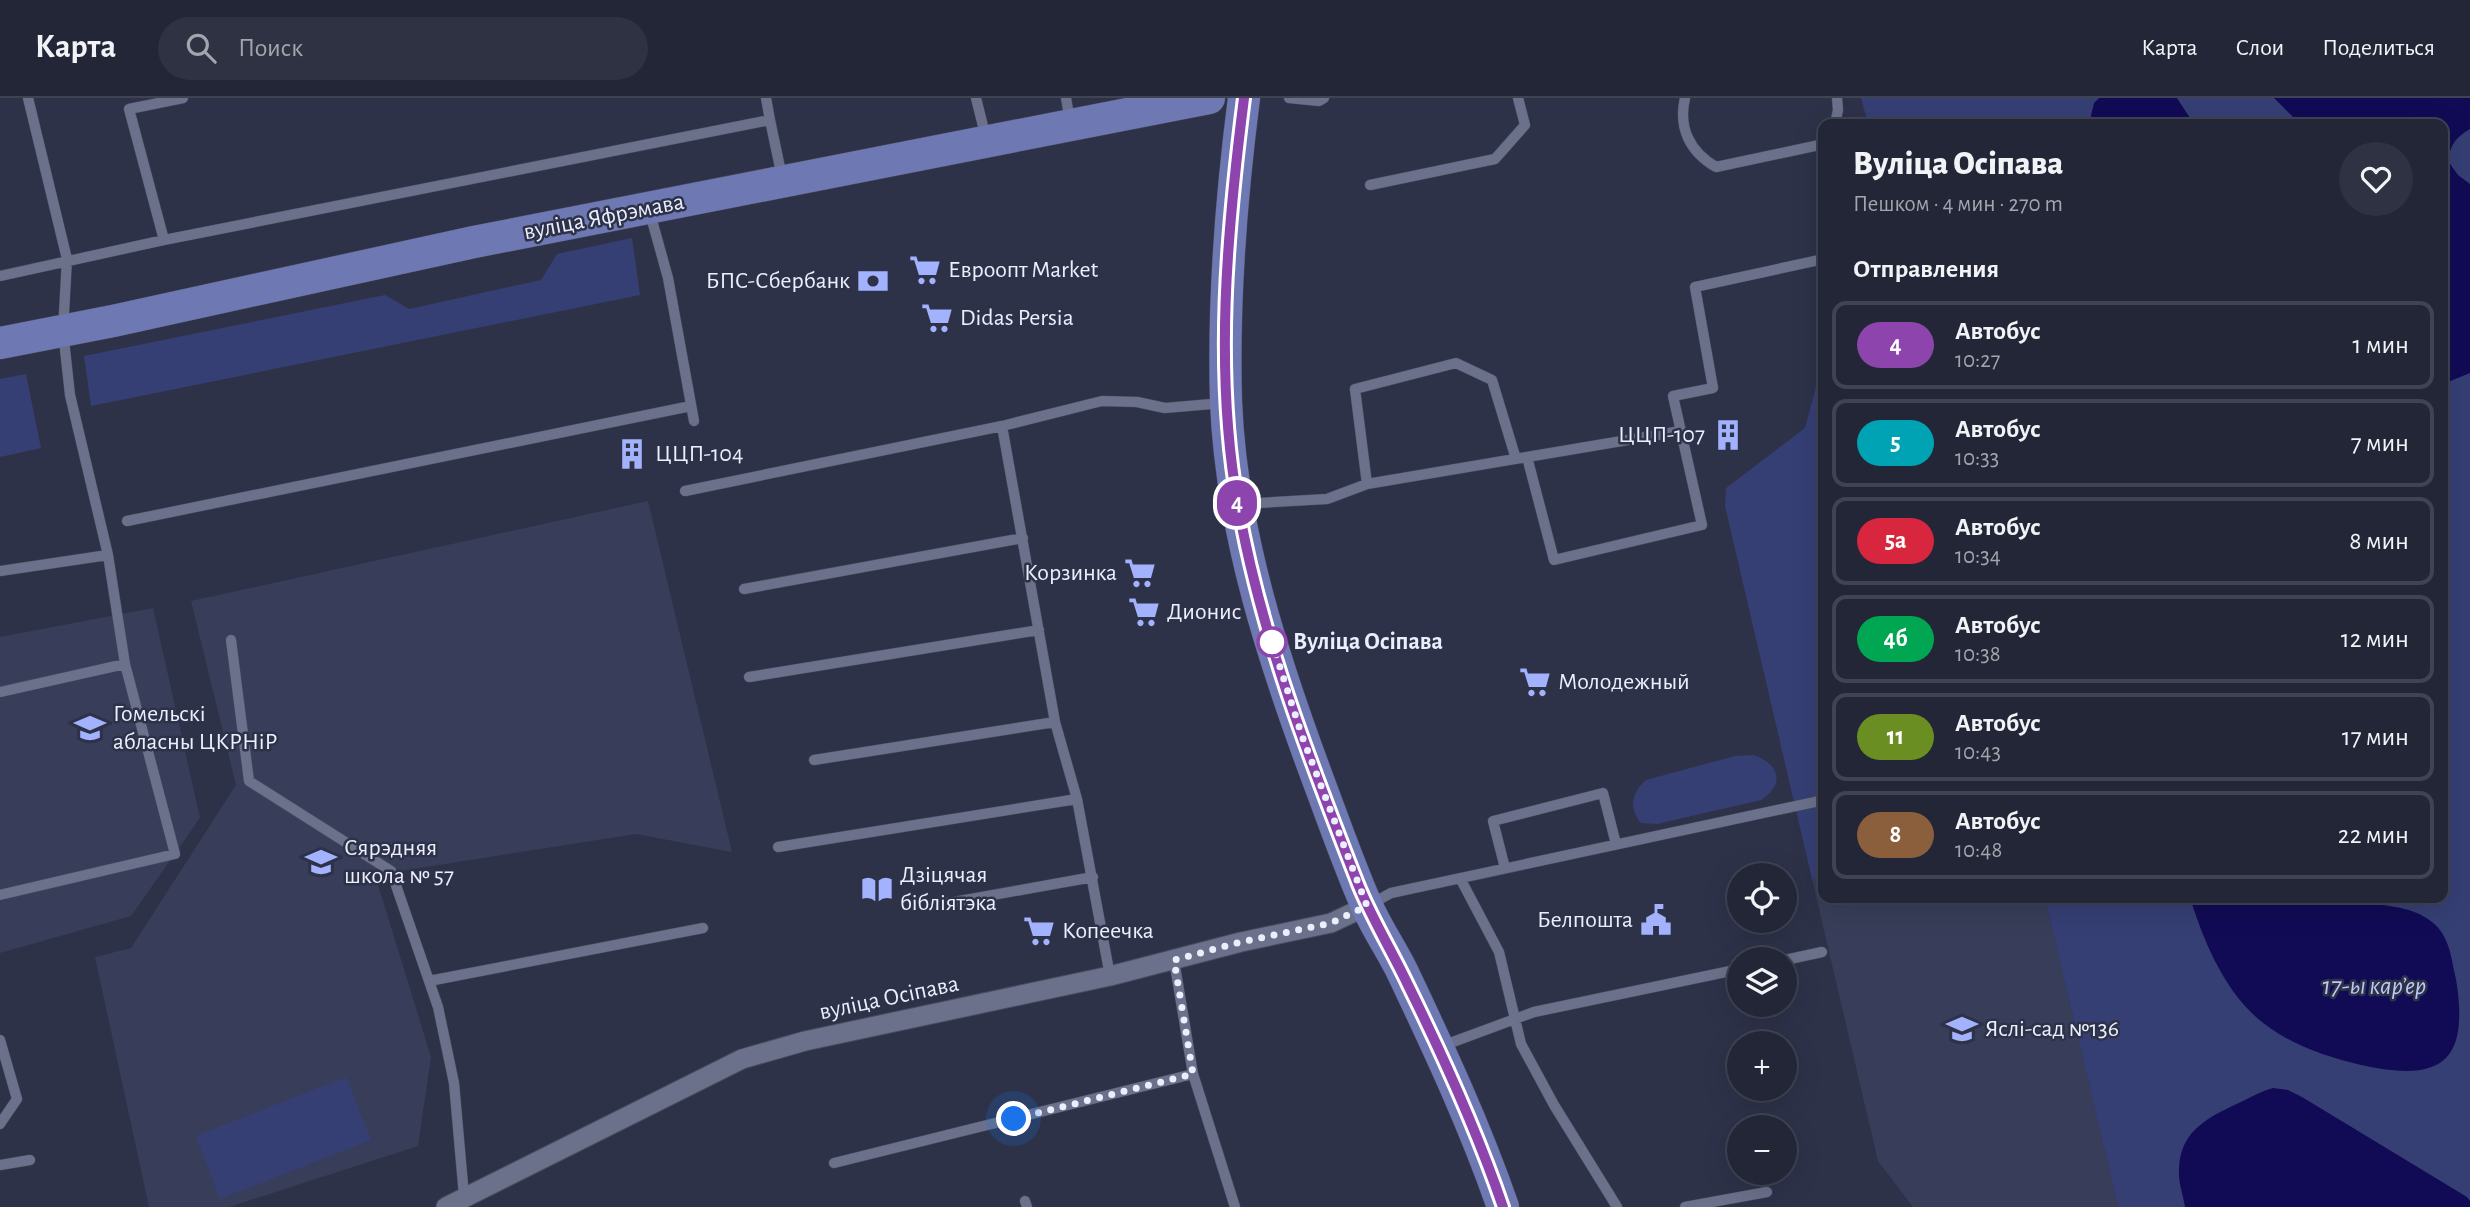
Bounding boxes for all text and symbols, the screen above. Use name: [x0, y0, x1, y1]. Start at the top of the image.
search box: [158, 17, 648, 80]
icon: search: [182, 29, 220, 67]
text: Карта: [35, 31, 116, 64]
text: Поиск: [238, 35, 303, 61]
text: Карта: [2141, 36, 2197, 60]
text: Слои: [2235, 36, 2284, 60]
text: Поделиться: [2322, 36, 2435, 60]
button: heart: [2339, 142, 2413, 216]
text: Вуліца Осіпава: [1853, 148, 2063, 181]
street label: вуліца Яфрэмава: [522, 190, 686, 244]
text: Пешком · 4 мин · 270 m: [1853, 193, 2063, 216]
supermarket icon: Евроопт Market: [908, 253, 942, 287]
text: Отправления: [1853, 256, 1999, 282]
place label: Евроопт Market: [948, 258, 1098, 282]
bank icon: БПС-Сбербанк: [856, 264, 890, 298]
place label: БПС-Сбербанк: [706, 269, 850, 293]
supermarket icon: Didas Persia: [920, 301, 954, 335]
place label: Didas Persia: [960, 306, 1074, 330]
text: Автобус: [1955, 318, 2041, 344]
text: 1 мин: [2353, 332, 2409, 358]
text: 4: [1889, 333, 1902, 357]
text: 10:27: [1955, 349, 2000, 372]
text: Автобус: [1955, 416, 2041, 442]
building icon: ЦЦП-107: [1711, 418, 1745, 452]
place label: ЦЦП-107: [1618, 423, 1705, 447]
text: 7 мин: [2351, 430, 2409, 456]
text: 5: [1890, 431, 1901, 455]
building icon: ЦЦП-104: [615, 437, 649, 471]
place label: ЦЦП-104: [655, 442, 743, 466]
text: 10:33: [1955, 447, 1999, 470]
line badge: 4: [1214, 480, 1260, 526]
text: 4: [1231, 491, 1243, 515]
text: Автобус: [1955, 514, 2041, 540]
text: 8 мин: [2349, 528, 2409, 554]
text: 5а: [1885, 529, 1906, 553]
text: 10:34: [1955, 545, 2001, 568]
supermarket icon: Корзинка: [1123, 556, 1157, 590]
place label: Корзинка: [1024, 561, 1117, 585]
supermarket icon: Дионис: [1127, 595, 1161, 629]
place label: Дионис: [1167, 600, 1241, 624]
text: Автобус: [1955, 612, 2041, 638]
text: 12 мин: [2341, 626, 2409, 652]
marker: Вуліца Осіпава: [1257, 627, 1287, 657]
text: 4б: [1883, 627, 1908, 651]
place label: Вуліца Осіпава: [1293, 630, 1443, 654]
text: 10:38: [1955, 643, 2001, 666]
supermarket icon: Молодежный: [1518, 665, 1552, 699]
place label: Молодежный: [1558, 670, 1690, 694]
place label: Гомельскі абласны ЦКРНіР: [113, 702, 277, 754]
text: Автобус: [1955, 710, 2041, 736]
school or university icon: Гомельскі абласны ЦКРНіР: [73, 711, 107, 745]
text: 17 мин: [2342, 724, 2409, 750]
text: 11: [1887, 725, 1904, 749]
text: 10:43: [1955, 741, 2001, 764]
text: Автобус: [1955, 808, 2041, 834]
text: 22 мин: [2338, 822, 2409, 848]
text: 8: [1890, 823, 1901, 847]
place label: Сярэдняя школа № 57: [344, 836, 454, 888]
text: 10:48: [1955, 839, 2002, 862]
school or university icon: Сярэдняя школа № 57: [304, 845, 338, 879]
place label: Дзіцячая бібліятэка: [900, 863, 997, 915]
map controls: [1727, 863, 1797, 1185]
button: locate: [1727, 863, 1797, 933]
library icon: Дзіцячая бібліятэка: [860, 872, 894, 906]
public building icon: Белпошта: [1639, 903, 1673, 937]
place label: Белпошта: [1537, 908, 1633, 932]
supermarket icon: Копеечка: [1022, 914, 1056, 948]
place label: Копеечка: [1062, 919, 1154, 943]
button: layers: [1727, 947, 1797, 1017]
street label: вуліца Осіпава: [817, 972, 961, 1024]
water label: 17-ы кар’ер: [2322, 973, 2426, 999]
school or university icon: Яслі-сад №136: [1945, 1012, 1979, 1046]
place label: Яслі-сад №136: [1985, 1017, 2119, 1041]
button: +: [1727, 1031, 1797, 1101]
your location: [996, 1101, 1031, 1136]
button: −: [1727, 1115, 1797, 1185]

